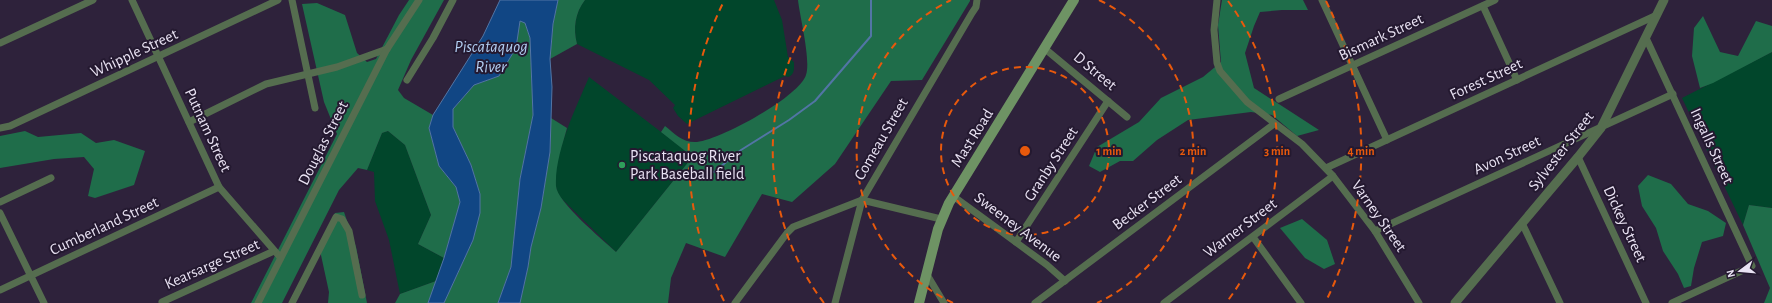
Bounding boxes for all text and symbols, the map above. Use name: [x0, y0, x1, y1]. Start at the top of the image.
street label: Bismark Street: [1336, 10, 1426, 64]
street label: Whipple Street: [88, 26, 180, 80]
water label: Piscataquog River: [454, 38, 528, 75]
street label: D Street: [1070, 49, 1120, 93]
street label: Forest Street: [1447, 55, 1525, 103]
street label: Putnam Street: [182, 86, 234, 174]
street label: Comeau Street: [851, 95, 911, 183]
street label: Douglas Street: [295, 99, 351, 187]
street label: Mast Road: [948, 106, 996, 170]
street label: Ingalls Street: [1688, 106, 1736, 186]
street label: Sylvester Street: [1525, 108, 1598, 194]
street label: Granby Street: [1021, 124, 1082, 205]
street label: Avon Street: [1471, 133, 1543, 177]
centre of rings: [1018, 144, 1032, 158]
text: 1 min: [1096, 145, 1122, 157]
text: 2 min: [1180, 145, 1206, 157]
text: 3 min: [1264, 145, 1290, 157]
text: 4 min: [1347, 145, 1375, 157]
place label: Piscataquog River Park Baseball field: [630, 148, 744, 182]
marker: Piscataquog River Park Baseball field: [617, 160, 627, 170]
street label: Becker Street: [1109, 171, 1185, 233]
street label: Varney Street: [1348, 177, 1409, 255]
street label: Dickey Street: [1600, 183, 1650, 265]
street label: Sweeney Avenue: [971, 189, 1064, 266]
street label: Cumberland Street: [47, 194, 161, 258]
street label: Warner Street: [1200, 195, 1280, 261]
street label: Kearsarge Street: [162, 236, 262, 292]
north arrow: [1720, 251, 1760, 291]
text: N: [1725, 268, 1737, 279]

